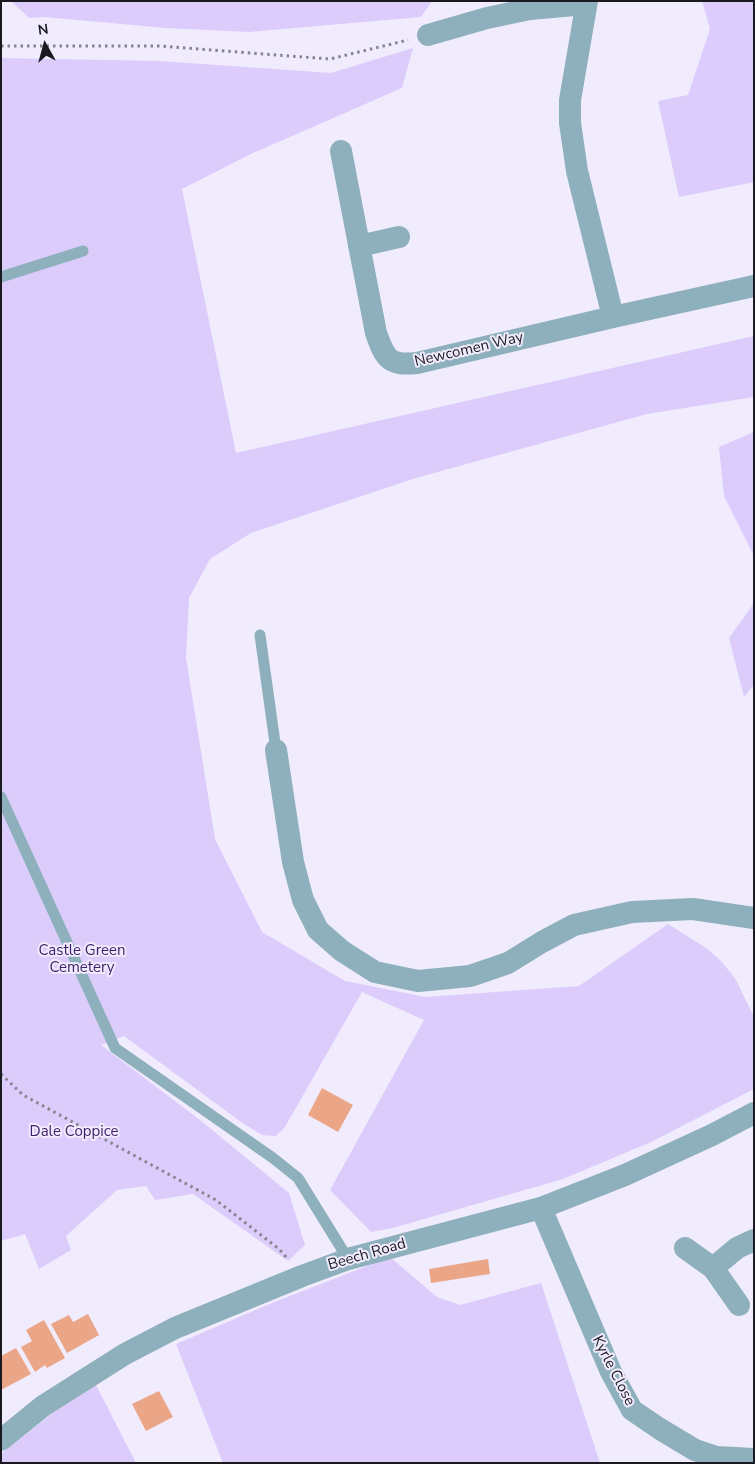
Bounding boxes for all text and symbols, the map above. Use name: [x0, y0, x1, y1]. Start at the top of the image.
north arrow: [20, 20, 70, 70]
text: N: [37, 20, 49, 40]
street label: Newcomen Way: [413, 329, 525, 371]
park label: Castle Green Cemetery: [38, 942, 126, 977]
park label: Dale Coppice: [30, 1123, 118, 1141]
street label: Beech Road: [326, 1235, 408, 1275]
street label: Kyrle Close: [588, 1333, 638, 1409]

